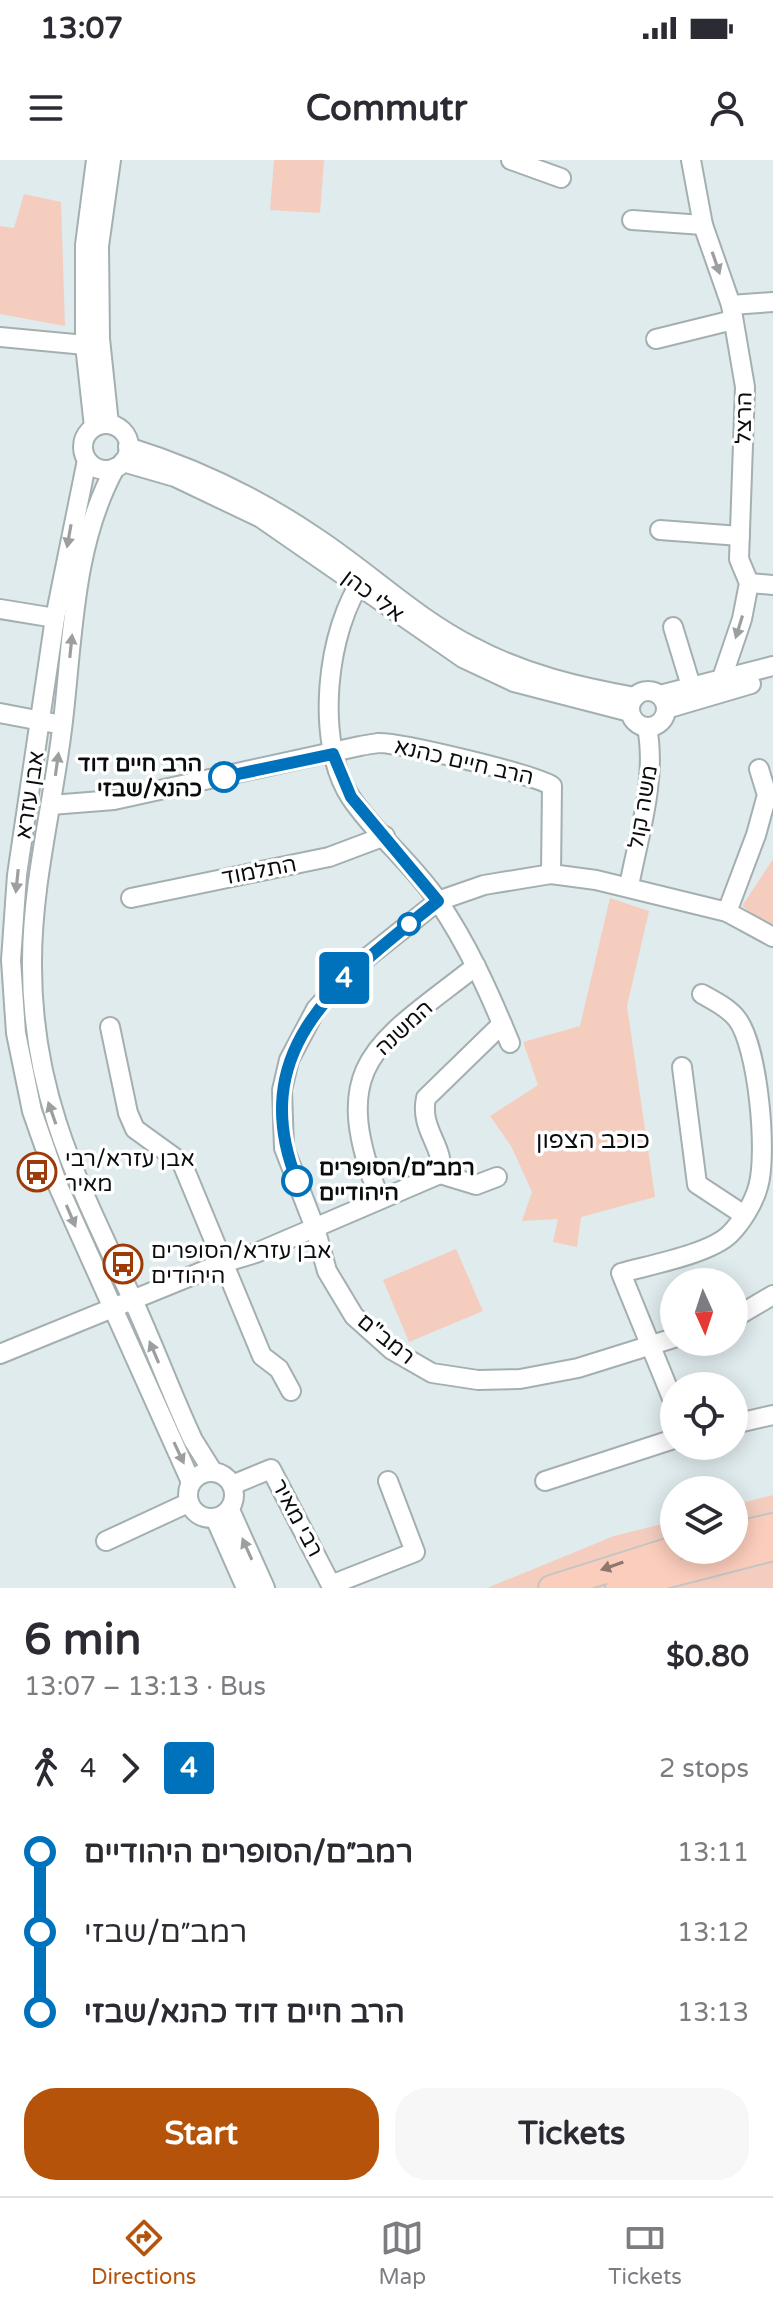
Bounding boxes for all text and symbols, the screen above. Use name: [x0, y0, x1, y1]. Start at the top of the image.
text: 13:07: [40, 10, 123, 47]
icon: menu: [24, 86, 68, 130]
icon: person: [705, 86, 749, 130]
text: Commutr: [306, 87, 467, 130]
one-way arrow: [711, 251, 723, 275]
street label: הרצל: [731, 392, 757, 444]
one-way arrow: [63, 523, 75, 548]
street label: אלי כהן: [337, 564, 409, 628]
one-way arrow: [732, 616, 745, 640]
one-way arrow: [64, 633, 77, 658]
street label: הרב חיים כהנא: [392, 733, 536, 791]
street label: אבן עזרא: [10, 749, 50, 841]
one-way arrow: [51, 751, 64, 776]
place label: הרב חיים דוד כהנא/שבזי: [78, 751, 202, 802]
marker: הרב חיים דוד כהנא/שבזי: [209, 762, 239, 792]
street label: משה קול: [623, 763, 663, 851]
street label: התלמוד: [219, 851, 299, 891]
one-way arrow: [10, 869, 23, 894]
unlabelled marker: [398, 913, 420, 935]
line badge: 4: [318, 952, 370, 1004]
text: 4: [335, 961, 353, 995]
street label: המשנה: [370, 995, 438, 1061]
one-way arrow: [46, 1100, 58, 1124]
district label: כוכב הצפון: [536, 1126, 650, 1155]
place label: אבן עזרא/רבי מאיר: [65, 1146, 195, 1197]
bus stop icon: אבן עזרא/רבי מאיר: [16, 1151, 58, 1193]
place label: רמב״ם/הסופרים היהודיים: [319, 1155, 475, 1206]
marker: רמב״ם/הסופרים היהודיים: [282, 1166, 312, 1196]
one-way arrow: [65, 1204, 78, 1228]
place label: אבן עזרא/הסופרים היהודים: [151, 1238, 332, 1289]
bus stop icon: אבן עזרא/הסופרים היהודים: [102, 1243, 144, 1285]
north arrow: [660, 1268, 748, 1356]
map controls: [660, 1268, 748, 1564]
street label: רמב"ם: [352, 1308, 420, 1370]
one-way arrow: [148, 1340, 161, 1363]
button: locate: [660, 1372, 748, 1460]
one-way arrow: [172, 1441, 186, 1464]
street label: רבי מאיר: [266, 1475, 328, 1561]
button: layers: [660, 1476, 748, 1564]
one-way arrow: [241, 1537, 254, 1561]
one-way arrow: [600, 1561, 624, 1573]
text: 6 min: [24, 1614, 141, 1667]
text: $0.80: [666, 1638, 749, 1675]
text: 13:07 – 13:13 · Bus: [24, 1671, 266, 1702]
icon: walk: [24, 1746, 68, 1790]
icon: forward: [108, 1746, 152, 1790]
text: 4: [180, 1751, 198, 1785]
text: 4: [80, 1753, 96, 1784]
text: 2 stops: [659, 1753, 749, 1784]
text: רמב״ם/הסופרים היהודיים: [84, 1834, 413, 1871]
text: 13:11: [677, 1837, 749, 1868]
text: רמב״ם/שבזי: [84, 1914, 247, 1951]
text: 13:12: [677, 1917, 749, 1948]
text: הרב חיים דוד כהנא/שבזי: [84, 1994, 405, 2031]
text: 13:13: [677, 1997, 749, 2028]
button: Start: [24, 2088, 379, 2180]
button: Tickets: [395, 2088, 749, 2180]
tab: Directions: [91, 2216, 196, 2290]
tab: Map: [379, 2216, 426, 2290]
tab: Tickets: [608, 2216, 682, 2290]

